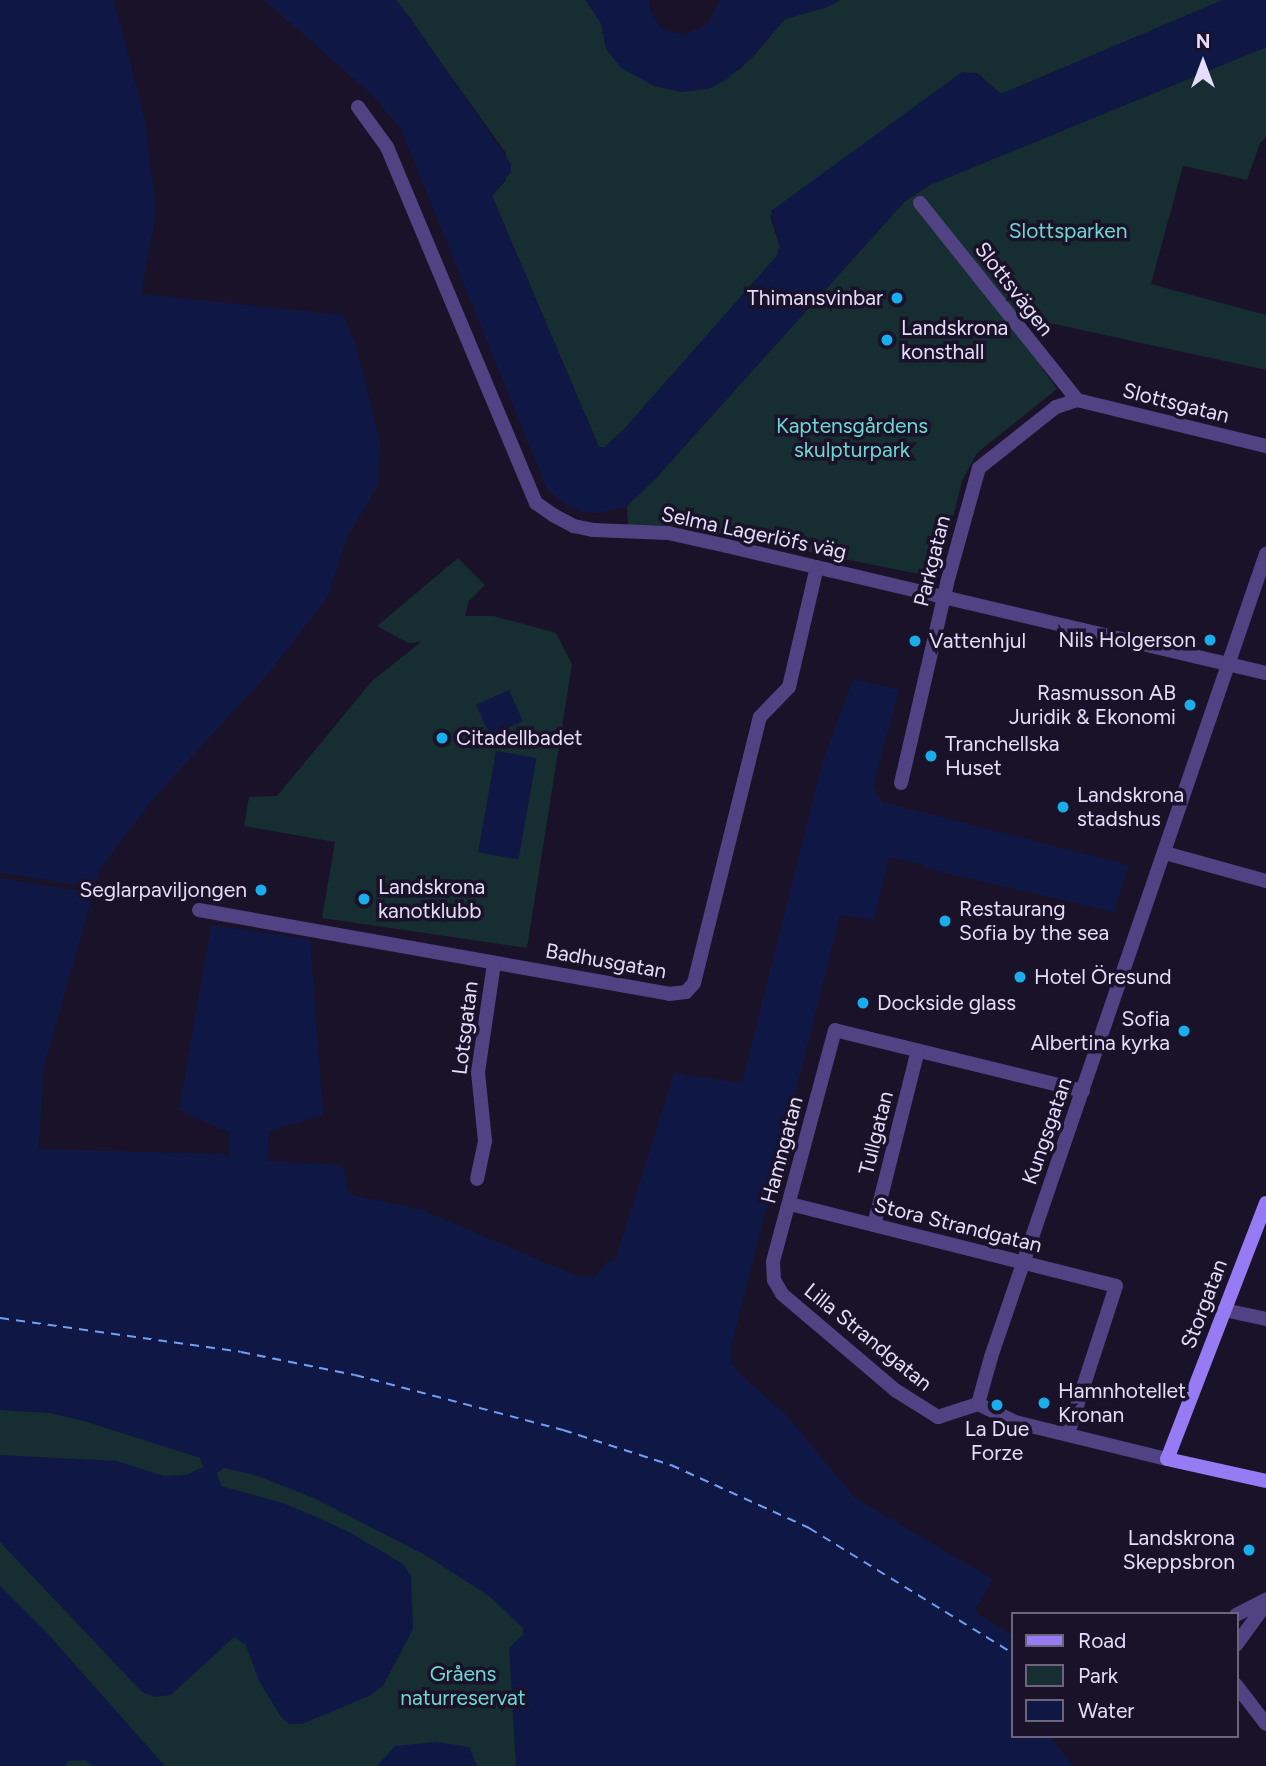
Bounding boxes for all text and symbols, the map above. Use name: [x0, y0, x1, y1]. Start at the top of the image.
north arrow: [1168, 28, 1238, 98]
text: N: [1196, 30, 1210, 53]
park label: Slottsparken: [1009, 218, 1127, 244]
street label: Slottsvägen: [969, 237, 1059, 341]
place label: Thimansvinbar: [747, 285, 883, 311]
marker: Thimansvinbar: [889, 290, 905, 306]
place label: Landskrona konsthall: [901, 315, 1008, 365]
marker: Landskrona konsthall: [879, 332, 895, 348]
street label: Slottsgatan: [1120, 378, 1232, 428]
park label: Kaptensgårdens skulpturpark: [776, 413, 928, 463]
street label: Selma Lagerlöfs väg: [659, 501, 849, 565]
street label: Parkgatan: [909, 513, 955, 609]
place label: Nils Holgerson: [1058, 627, 1196, 653]
place label: Vattenhjul: [929, 628, 1026, 654]
marker: Nils Holgerson: [1202, 632, 1218, 648]
marker: Vattenhjul: [907, 633, 923, 649]
place label: Rasmusson AB Juridik & Ekonomi: [1009, 680, 1176, 730]
marker: Rasmusson AB Juridik & Ekonomi: [1182, 697, 1198, 713]
place label: Citadellbadet: [456, 725, 582, 751]
marker: Citadellbadet: [434, 730, 450, 746]
place label: Tranchellska Huset: [945, 731, 1059, 781]
marker: Tranchellska Huset: [923, 748, 939, 764]
place label: Landskrona stadshus: [1077, 782, 1184, 832]
marker: Landskrona stadshus: [1055, 799, 1071, 815]
place label: Landskrona kanotklubb: [378, 874, 485, 924]
place label: Seglarpaviljongen: [79, 877, 247, 903]
marker: Seglarpaviljongen: [253, 882, 269, 898]
marker: Landskrona kanotklubb: [356, 891, 372, 907]
place label: Restaurang Sofia by the sea: [959, 896, 1109, 946]
marker: Restaurang Sofia by the sea: [937, 913, 953, 929]
street label: Badhusgatan: [544, 938, 668, 984]
place label: Hotel Öresund: [1034, 964, 1171, 990]
marker: Hotel Öresund: [1012, 969, 1028, 985]
street label: Lotsgatan: [447, 980, 483, 1076]
place label: Dockside glass: [877, 990, 1016, 1016]
marker: Dockside glass: [855, 995, 871, 1011]
place label: Sofia Albertina kyrka: [1031, 1006, 1170, 1056]
marker: Sofia Albertina kyrka: [1176, 1023, 1192, 1039]
street label: Kungsgatan: [1017, 1074, 1077, 1188]
street label: Tullgatan: [854, 1089, 898, 1177]
street label: Hamngatan: [756, 1094, 808, 1206]
street label: Stora Strandgatan: [872, 1192, 1044, 1258]
street label: Storgatan: [1175, 1256, 1233, 1352]
street label: Lilla Strandgatan: [799, 1278, 937, 1396]
place label: Hamnhotellet Kronan: [1058, 1378, 1186, 1428]
marker: Hamnhotellet Kronan: [1036, 1395, 1052, 1411]
marker: La Due Forze: [989, 1397, 1005, 1413]
place label: La Due Forze: [965, 1416, 1029, 1466]
place label: Landskrona Skeppsbron: [1123, 1525, 1235, 1575]
marker: Landskrona Skeppsbron: [1241, 1542, 1257, 1558]
legend: [1010, 1612, 1238, 1738]
text: Road: [1078, 1628, 1126, 1653]
park label: Gråens naturreservat: [400, 1661, 526, 1711]
text: Park: [1078, 1663, 1118, 1688]
text: Water: [1078, 1698, 1134, 1723]

